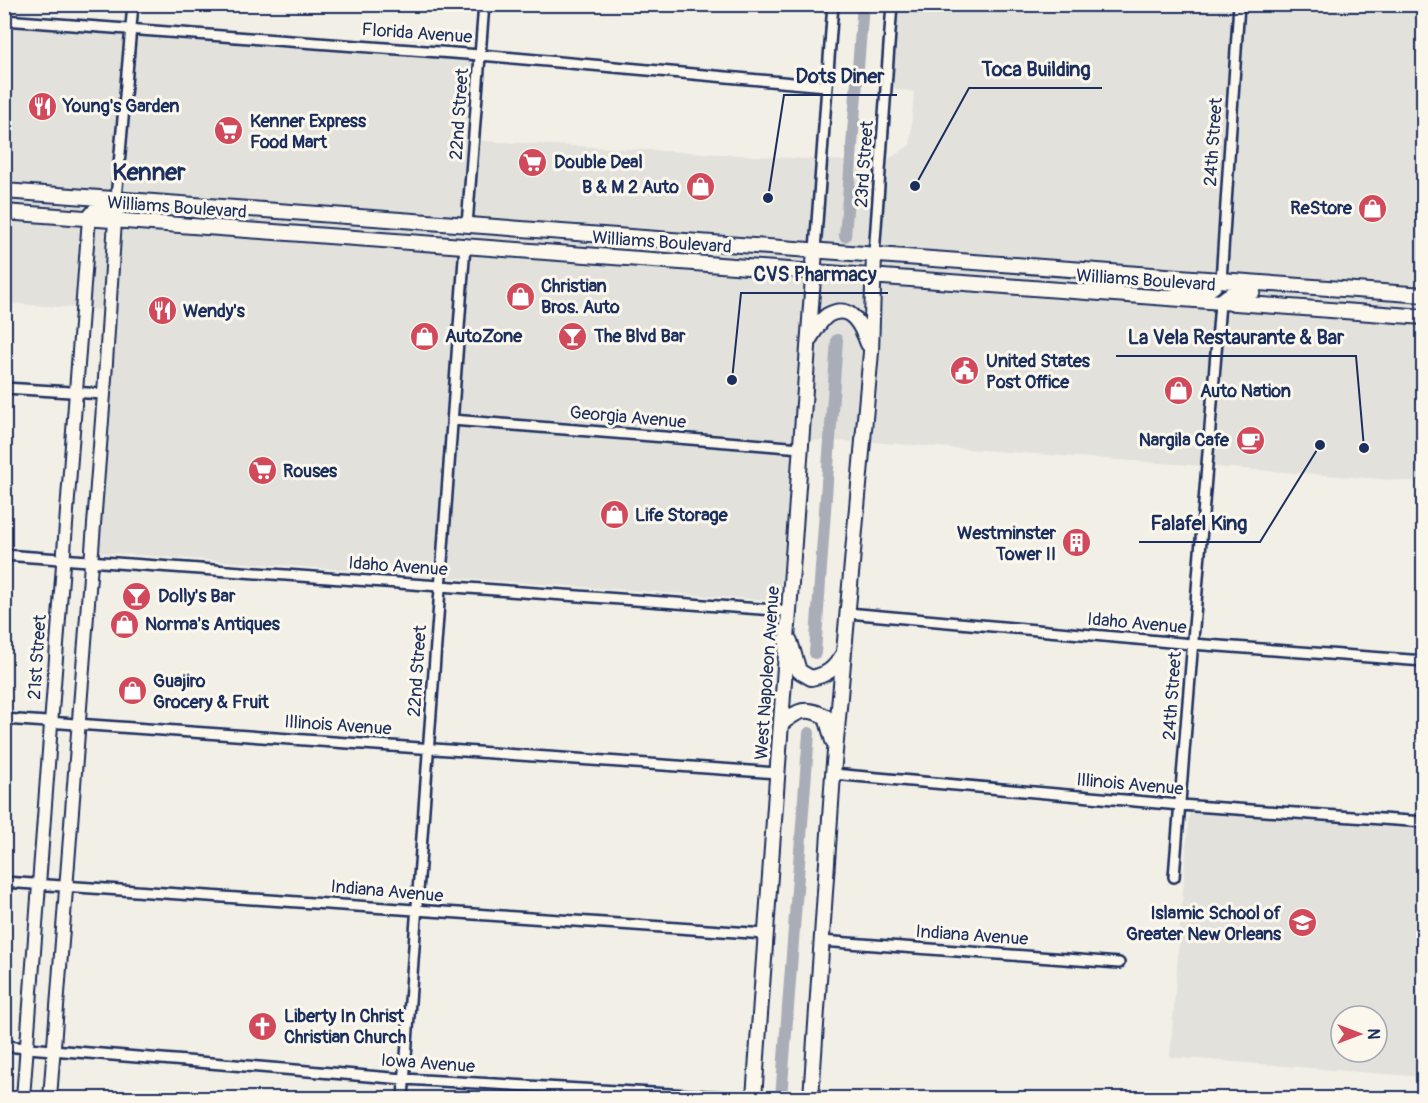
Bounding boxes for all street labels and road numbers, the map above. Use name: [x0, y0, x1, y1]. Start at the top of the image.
street label: Florida Avenue: [361, 18, 473, 49]
street label: 22nd Street: [445, 67, 474, 161]
street label: 24th Street: [1199, 96, 1228, 187]
street label: 23rd Street: [850, 119, 879, 208]
street label: Williams Boulevard: [106, 191, 248, 224]
street label: Williams Boulevard: [591, 226, 733, 259]
street label: Williams Boulevard: [1075, 264, 1217, 297]
street label: Georgia Avenue: [569, 401, 687, 434]
street label: Idaho Avenue: [347, 552, 449, 581]
street label: West Napoleon Avenue: [750, 585, 785, 761]
street label: Idaho Avenue: [1086, 608, 1188, 639]
street label: 21st Street: [23, 613, 52, 700]
street label: 22nd Street: [403, 624, 432, 718]
street label: 24th Street: [1158, 650, 1187, 741]
street label: Illinois Avenue: [284, 710, 392, 741]
street label: Illinois Avenue: [1075, 768, 1185, 801]
street label: Indiana Avenue: [330, 875, 444, 908]
street label: Indiana Avenue: [915, 920, 1029, 951]
street label: Iowa Avenue: [380, 1049, 476, 1078]

